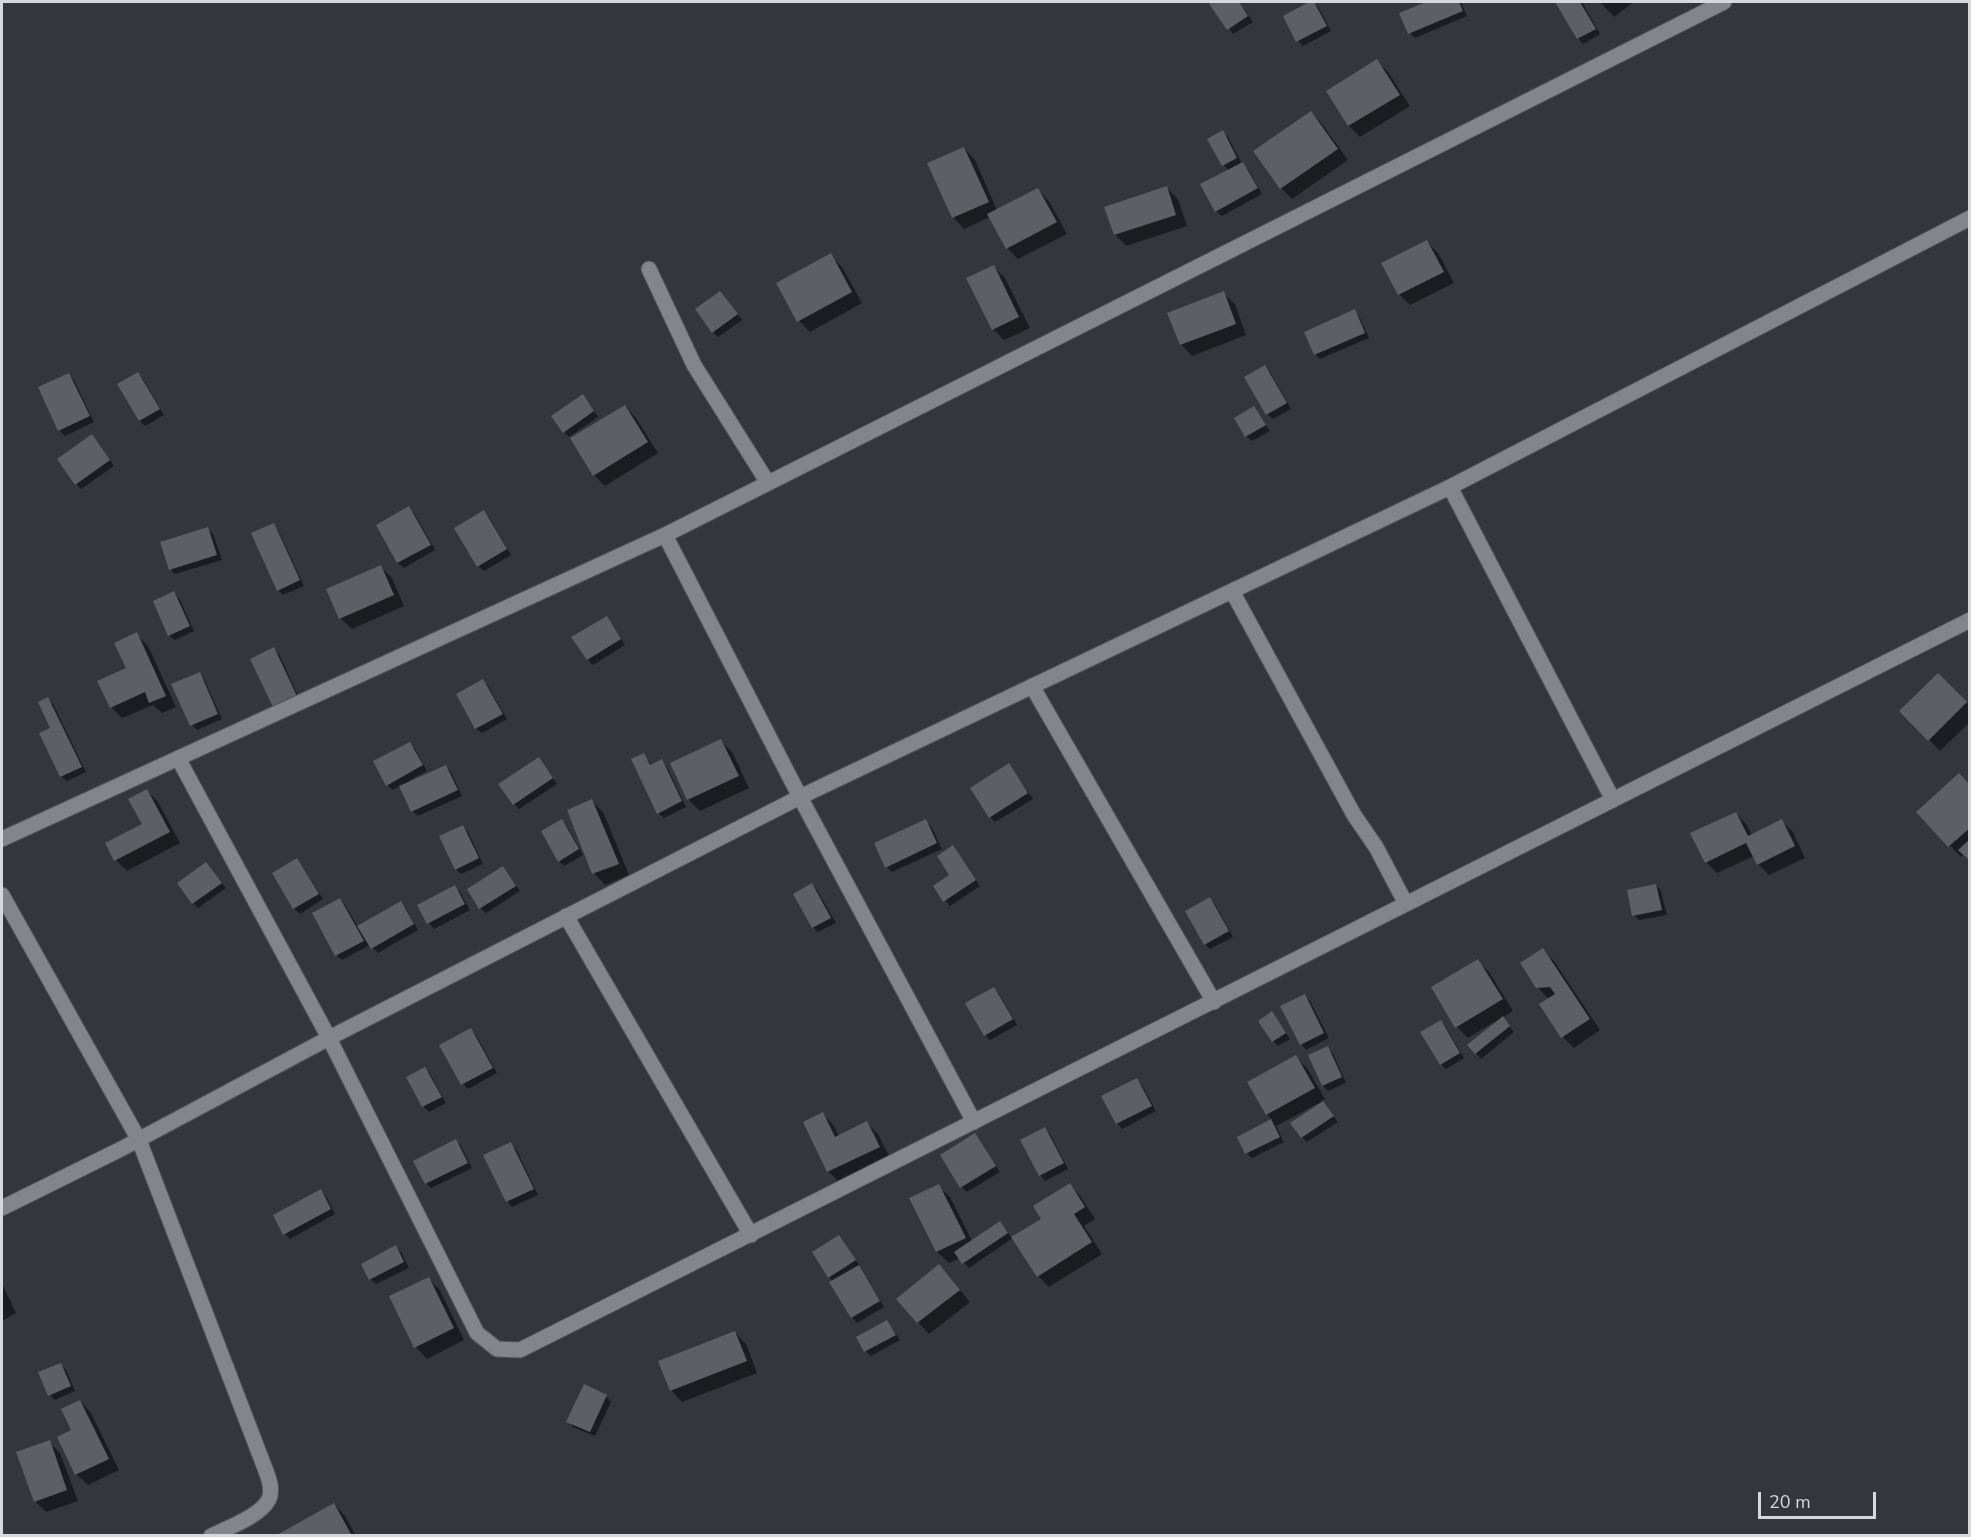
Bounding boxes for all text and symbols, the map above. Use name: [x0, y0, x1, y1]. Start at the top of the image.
scale bar: [1761, 1480, 1880, 1518]
text: 20 m: [1769, 1490, 1811, 1514]

